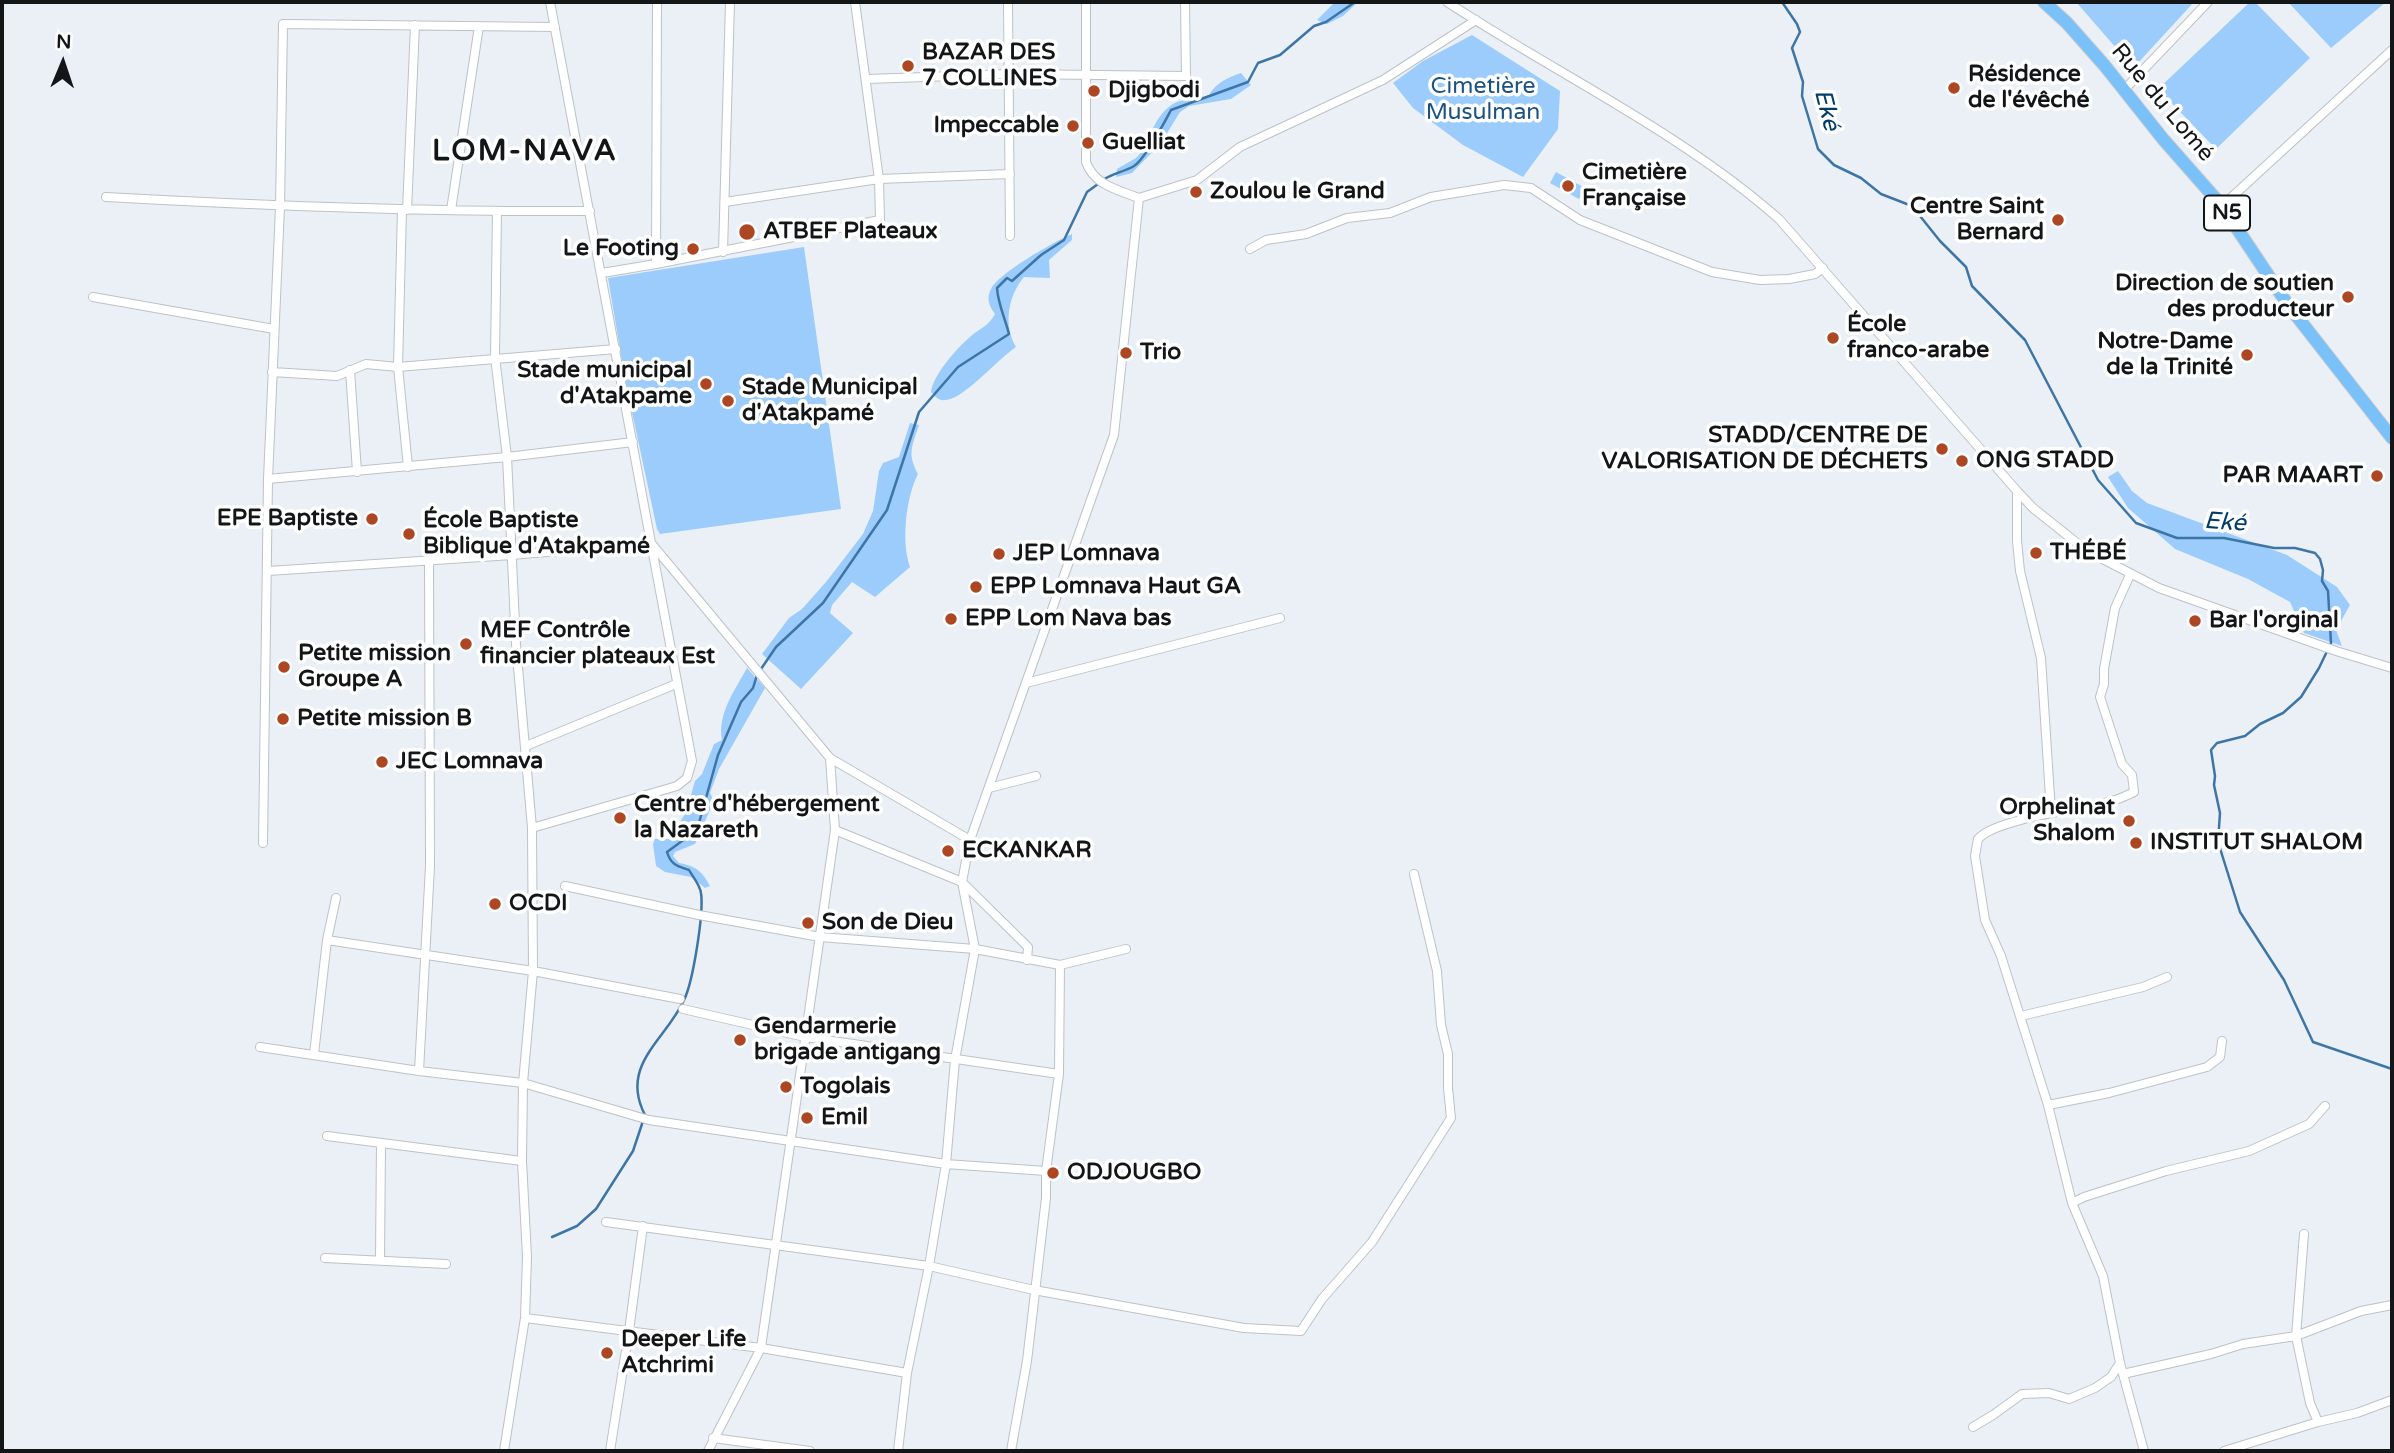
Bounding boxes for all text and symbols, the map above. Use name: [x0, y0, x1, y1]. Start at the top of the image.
north arrow: [28, 28, 98, 98]
text: N: [56, 31, 72, 53]
street label: Rue du Lomé: [2105, 38, 2219, 168]
place label: BAZAR DES 7 COLLINES: [922, 39, 1057, 93]
marker: BAZAR DES 7 COLLINES: [900, 58, 916, 74]
place label: Résidence de l'évêché: [1968, 61, 2090, 115]
park label: Cimetière Musulman: [1426, 73, 1540, 127]
place label: Djigbodi: [1108, 77, 1200, 105]
marker: Résidence de l'évêché: [1946, 80, 1962, 96]
marker: Djigbodi: [1086, 83, 1102, 99]
water label: Eké: [1807, 86, 1845, 134]
place label: Impeccable: [933, 112, 1059, 140]
marker: Impeccable: [1065, 118, 1081, 134]
place label: Guelliat: [1102, 129, 1185, 157]
district label: LOM-NAVA: [433, 134, 617, 170]
marker: Guelliat: [1080, 135, 1096, 151]
place label: Cimetière Française: [1582, 159, 1687, 213]
place label: Zoulou le Grand: [1210, 178, 1385, 206]
marker: Cimetière Française: [1560, 178, 1576, 194]
marker: Zoulou le Grand: [1188, 184, 1204, 200]
place label: Centre Saint Bernard: [1910, 193, 2044, 247]
road number: N5: [2204, 196, 2250, 230]
marker: Centre Saint Bernard: [2050, 212, 2066, 228]
place label: ATBEF Plateaux: [763, 218, 938, 246]
marker: ATBEF Plateaux: [737, 222, 757, 242]
place label: Le Footing: [563, 235, 679, 263]
marker: Le Footing: [685, 241, 701, 257]
place label: Direction de soutien des producteur: [2115, 270, 2334, 324]
marker: Direction de soutien des producteur: [2340, 289, 2356, 305]
place label: École franco-arabe: [1847, 311, 1989, 365]
place label: Notre-Dame de la Trinité: [2097, 328, 2233, 382]
marker: École franco-arabe: [1825, 330, 1841, 346]
place label: Trio: [1140, 339, 1181, 367]
marker: Trio: [1118, 345, 1134, 361]
marker: Notre-Dame de la Trinité: [2239, 347, 2255, 363]
place label: Stade municipal d'Atakpame: [517, 357, 692, 411]
place label: Stade Municipal d'Atakpamé: [742, 374, 918, 428]
marker: Stade municipal d'Atakpame: [698, 376, 714, 392]
marker: Stade Municipal d'Atakpamé: [720, 393, 736, 409]
place label: STADD/CENTRE DE VALORISATION DE DÉCHETS: [1602, 422, 1928, 476]
marker: STADD/CENTRE DE VALORISATION DE DÉCHETS: [1934, 441, 1950, 457]
place label: ONG STADD: [1976, 447, 2114, 475]
marker: ONG STADD: [1954, 453, 1970, 469]
place label: PAR MAART: [2223, 462, 2363, 490]
marker: PAR MAART: [2369, 468, 2385, 484]
place label: EPE Baptiste: [217, 505, 358, 533]
place label: École Baptiste Biblique d'Atakpamé: [423, 507, 650, 561]
water label: Eké: [2203, 507, 2247, 539]
marker: EPE Baptiste: [364, 511, 380, 527]
marker: École Baptiste Biblique d'Atakpamé: [401, 526, 417, 542]
place label: THÉBÉ: [2050, 539, 2127, 567]
place label: JEP Lomnava: [1013, 540, 1160, 568]
marker: THÉBÉ: [2028, 545, 2044, 561]
marker: JEP Lomnava: [991, 546, 1007, 562]
place label: EPP Lomnava Haut GA: [990, 573, 1241, 601]
marker: EPP Lomnava Haut GA: [968, 579, 984, 595]
place label: EPP Lom Nava bas: [965, 605, 1172, 633]
place label: Bar l'orginal: [2209, 607, 2339, 635]
marker: EPP Lom Nava bas: [943, 611, 959, 627]
marker: Bar l'orginal: [2187, 613, 2203, 629]
place label: MEF Contrôle financier plateaux Est: [480, 617, 715, 671]
marker: MEF Contrôle financier plateaux Est: [458, 636, 474, 652]
place label: Petite mission Groupe A: [298, 640, 451, 694]
marker: Petite mission Groupe A: [276, 659, 292, 675]
place label: Petite mission B: [297, 705, 472, 733]
marker: Petite mission B: [275, 711, 291, 727]
place label: JEC Lomnava: [396, 748, 543, 776]
marker: JEC Lomnava: [374, 754, 390, 770]
place label: Centre d'hébergement la Nazareth: [634, 791, 879, 845]
place label: Orphelinat Shalom: [1999, 794, 2115, 848]
marker: Centre d'hébergement la Nazareth: [612, 810, 628, 826]
marker: Orphelinat Shalom: [2121, 813, 2137, 829]
place label: INSTITUT SHALOM: [2150, 829, 2363, 857]
marker: INSTITUT SHALOM: [2128, 835, 2144, 851]
place label: ECKANKAR: [962, 837, 1092, 865]
marker: ECKANKAR: [940, 843, 956, 859]
place label: OCDI: [509, 890, 567, 918]
marker: OCDI: [487, 896, 503, 912]
place label: Son de Dieu: [822, 909, 953, 937]
marker: Son de Dieu: [800, 915, 816, 931]
place label: Gendarmerie brigade antigang: [754, 1013, 941, 1067]
marker: Gendarmerie brigade antigang: [732, 1032, 748, 1048]
place label: Togolais: [800, 1073, 890, 1101]
marker: Togolais: [778, 1079, 794, 1095]
place label: Emil: [821, 1104, 868, 1132]
marker: Emil: [799, 1110, 815, 1126]
place label: ODJOUGBO: [1067, 1159, 1201, 1187]
marker: ODJOUGBO: [1045, 1165, 1061, 1181]
place label: Deeper Life Atchrimi: [621, 1326, 746, 1380]
marker: Deeper Life Atchrimi: [599, 1345, 615, 1361]

